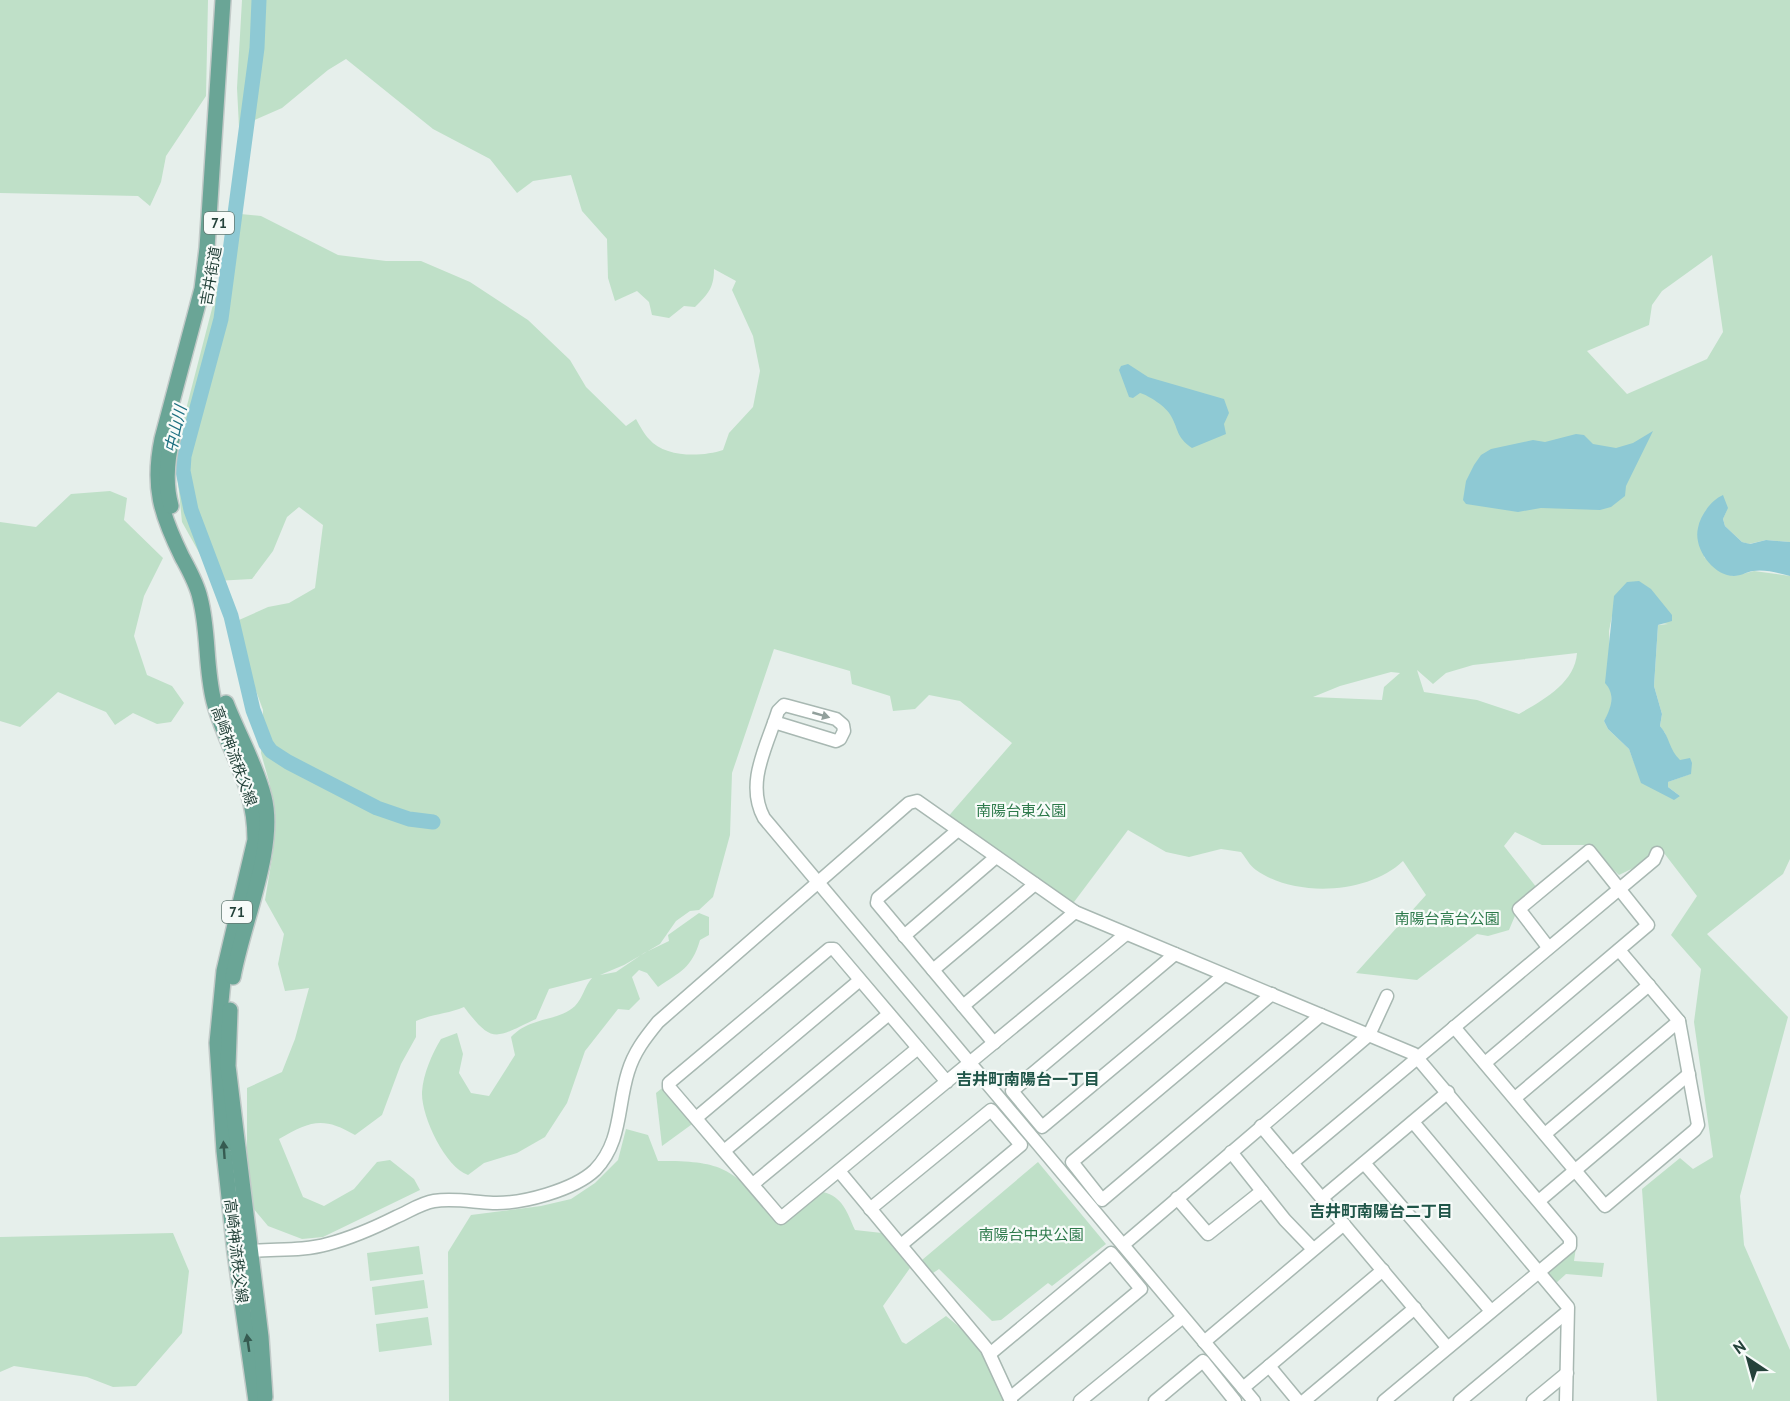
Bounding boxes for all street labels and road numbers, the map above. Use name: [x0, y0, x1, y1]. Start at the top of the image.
road number: 71: [204, 212, 234, 234]
street label: 吉井街道: [196, 245, 225, 307]
street label: 高崎神流秩父線: [208, 703, 261, 808]
road number: 71: [222, 901, 252, 923]
street label: 高崎神流秩父線: [221, 1198, 252, 1304]

